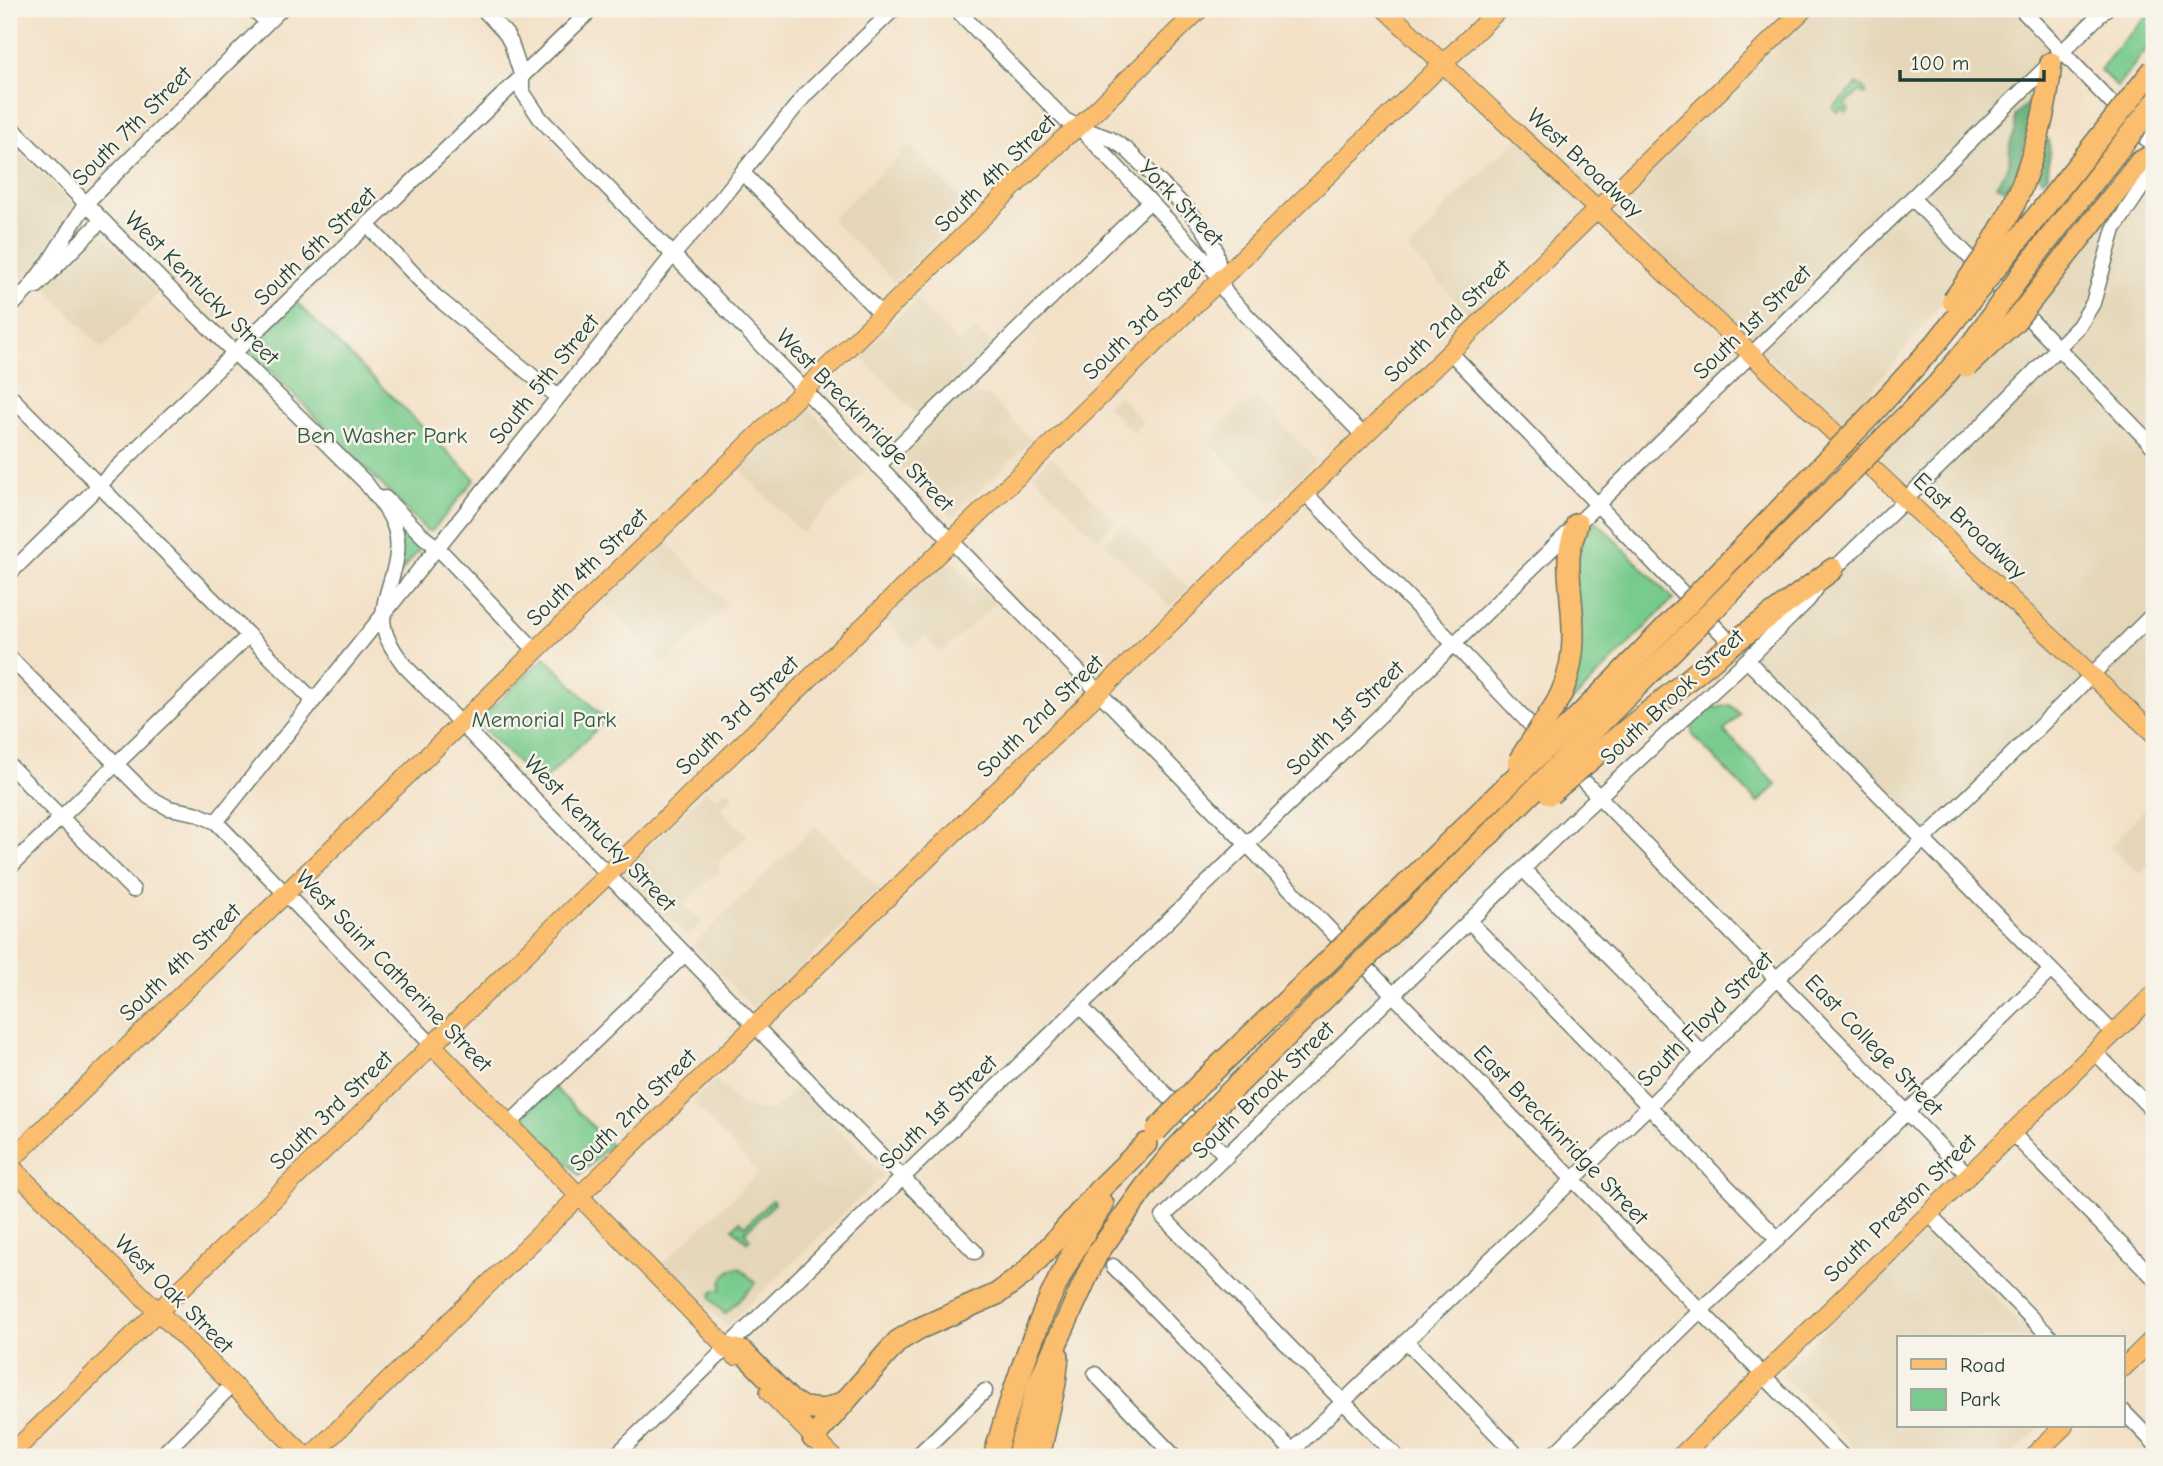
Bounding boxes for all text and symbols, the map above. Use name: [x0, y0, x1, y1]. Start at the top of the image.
scale bar: [1900, 38, 2044, 82]
text: 100 m: [1911, 51, 1969, 75]
street label: South 7th Street: [66, 59, 199, 192]
street label: West Broadway: [1522, 103, 1649, 224]
street label: South 4th Street: [929, 107, 1062, 238]
street label: York Street: [1133, 154, 1230, 253]
street label: South 6th Street: [248, 180, 383, 311]
street label: West Kentucky Street: [119, 205, 286, 372]
street label: South 3rd Street: [1077, 253, 1212, 386]
street label: South 2nd Street: [1378, 253, 1517, 388]
street label: South 1st Street: [1687, 258, 1818, 385]
street label: South 5th Street: [483, 307, 606, 450]
street label: West Breckinridge Street: [771, 323, 960, 518]
park label: Ben Washer Park: [297, 422, 467, 449]
street label: East Broadway: [1908, 467, 2032, 586]
street label: South 4th Street: [521, 501, 654, 632]
street label: South Brook Street: [1594, 622, 1751, 771]
street label: South 3rd Street: [670, 648, 805, 781]
street label: South 2nd Street: [971, 648, 1110, 783]
street label: South 1st Street: [1280, 654, 1411, 781]
park label: Memorial Park: [472, 706, 616, 733]
street label: West Kentucky Street: [518, 749, 683, 918]
street label: West Saint Catherine Street: [290, 864, 499, 1079]
street label: South 4th Street: [114, 896, 247, 1027]
street label: South Floyd Street: [1631, 944, 1780, 1093]
street label: East College Street: [1800, 969, 1949, 1122]
street label: South Brook Street: [1186, 1014, 1341, 1165]
street label: East Breckinridge Street: [1468, 1039, 1655, 1232]
street label: South 2nd Street: [564, 1042, 703, 1177]
street label: South 3rd Street: [264, 1043, 399, 1176]
street label: South 1st Street: [873, 1048, 1004, 1175]
street label: South Preston Street: [1818, 1127, 1983, 1288]
street label: West Oak Street: [109, 1229, 240, 1360]
legend: [1897, 1336, 2124, 1428]
text: Road: [1960, 1353, 2005, 1377]
text: Park: [1960, 1387, 2000, 1411]

